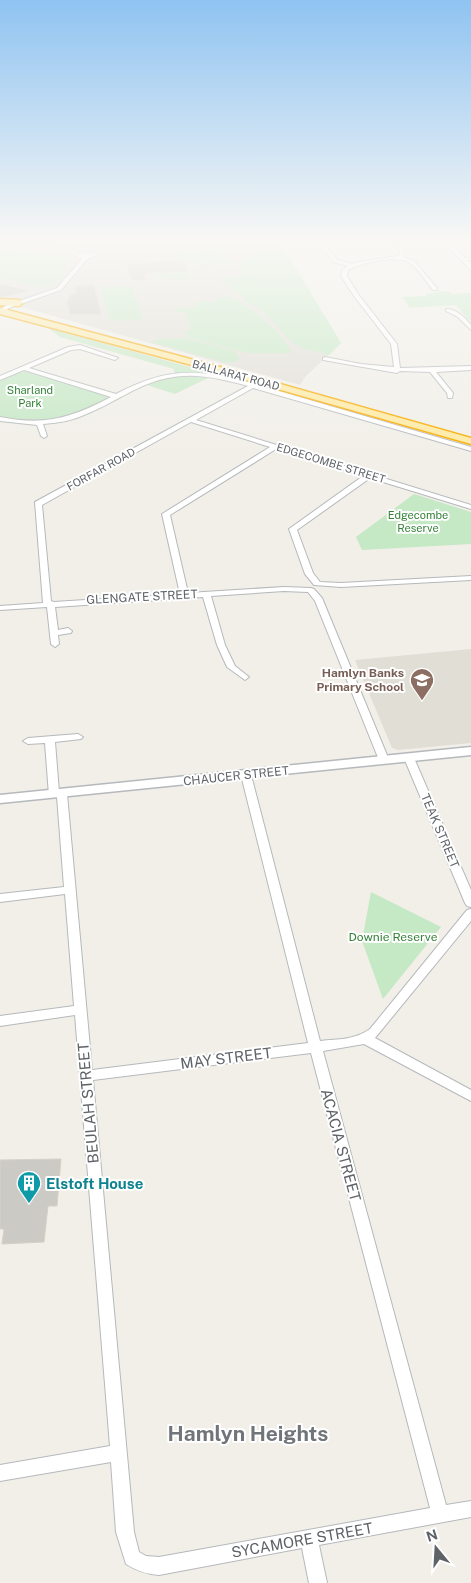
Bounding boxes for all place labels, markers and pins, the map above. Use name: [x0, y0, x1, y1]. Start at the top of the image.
place label: Hamlyn Banks Primary School: [316, 666, 404, 694]
school or university icon: Hamlyn Banks Primary School: [409, 667, 435, 701]
building icon: Elstoft House: [16, 1170, 42, 1204]
place label: Elstoft House: [46, 1175, 143, 1192]

